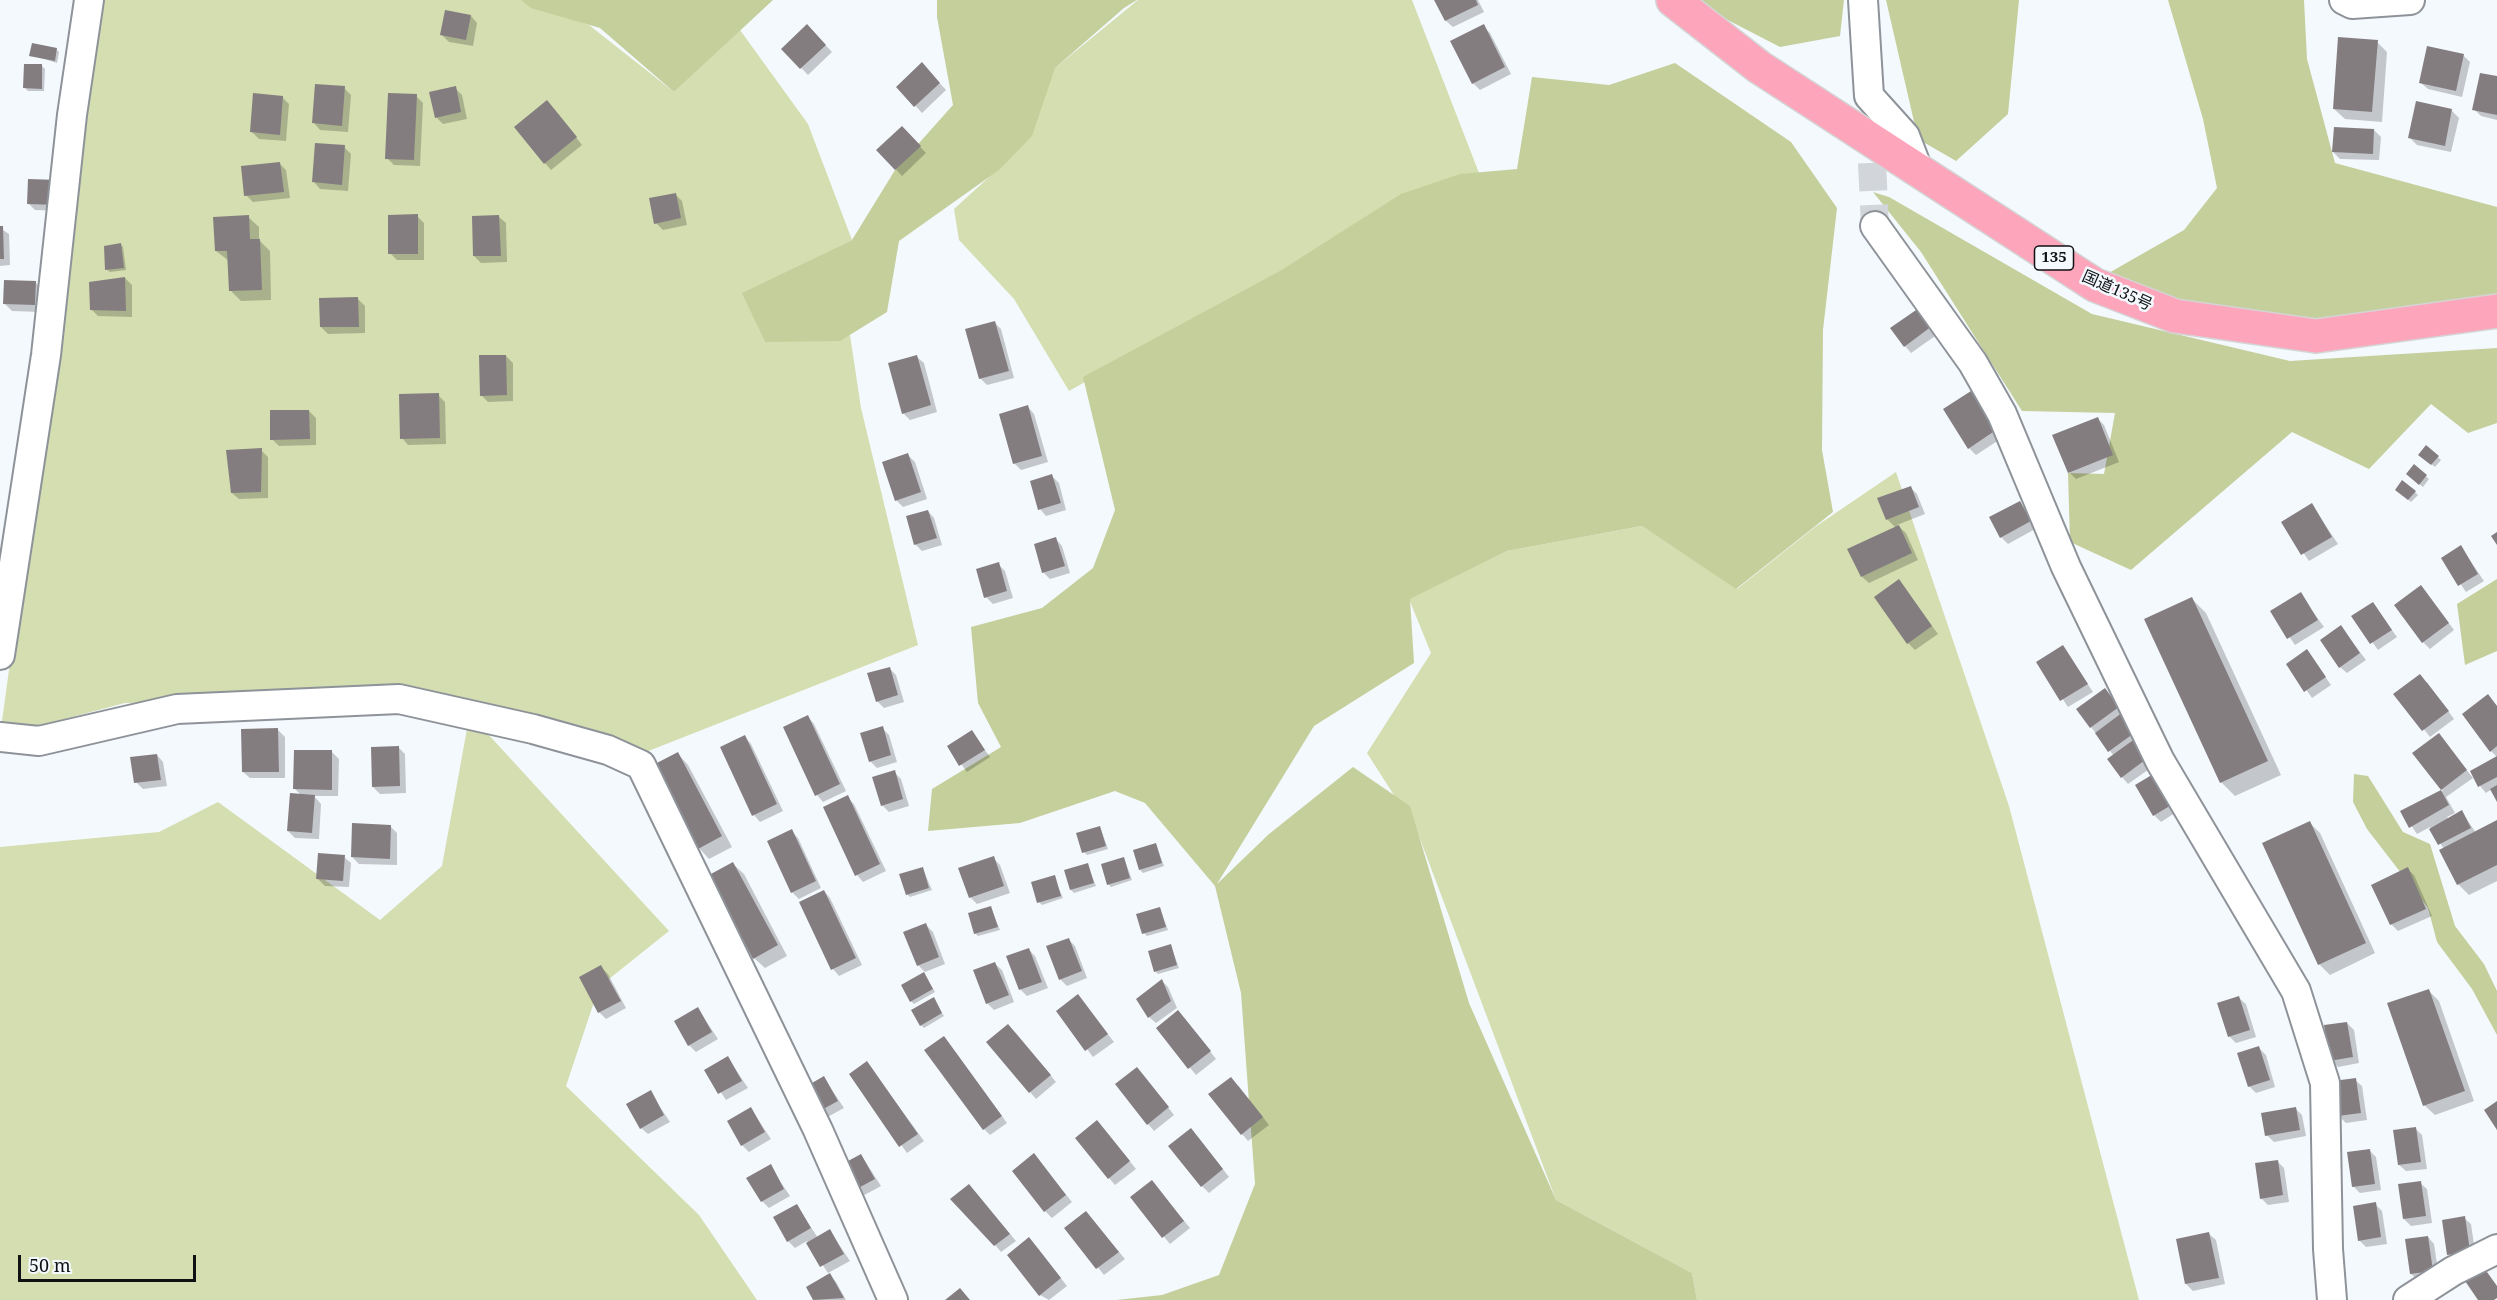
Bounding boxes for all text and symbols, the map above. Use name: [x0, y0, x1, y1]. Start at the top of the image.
road number: 135: [2034, 246, 2074, 270]
street label: 国道135号: [2079, 267, 2155, 315]
scale bar: [21, 1243, 200, 1281]
text: 50 m: [29, 1253, 71, 1277]

